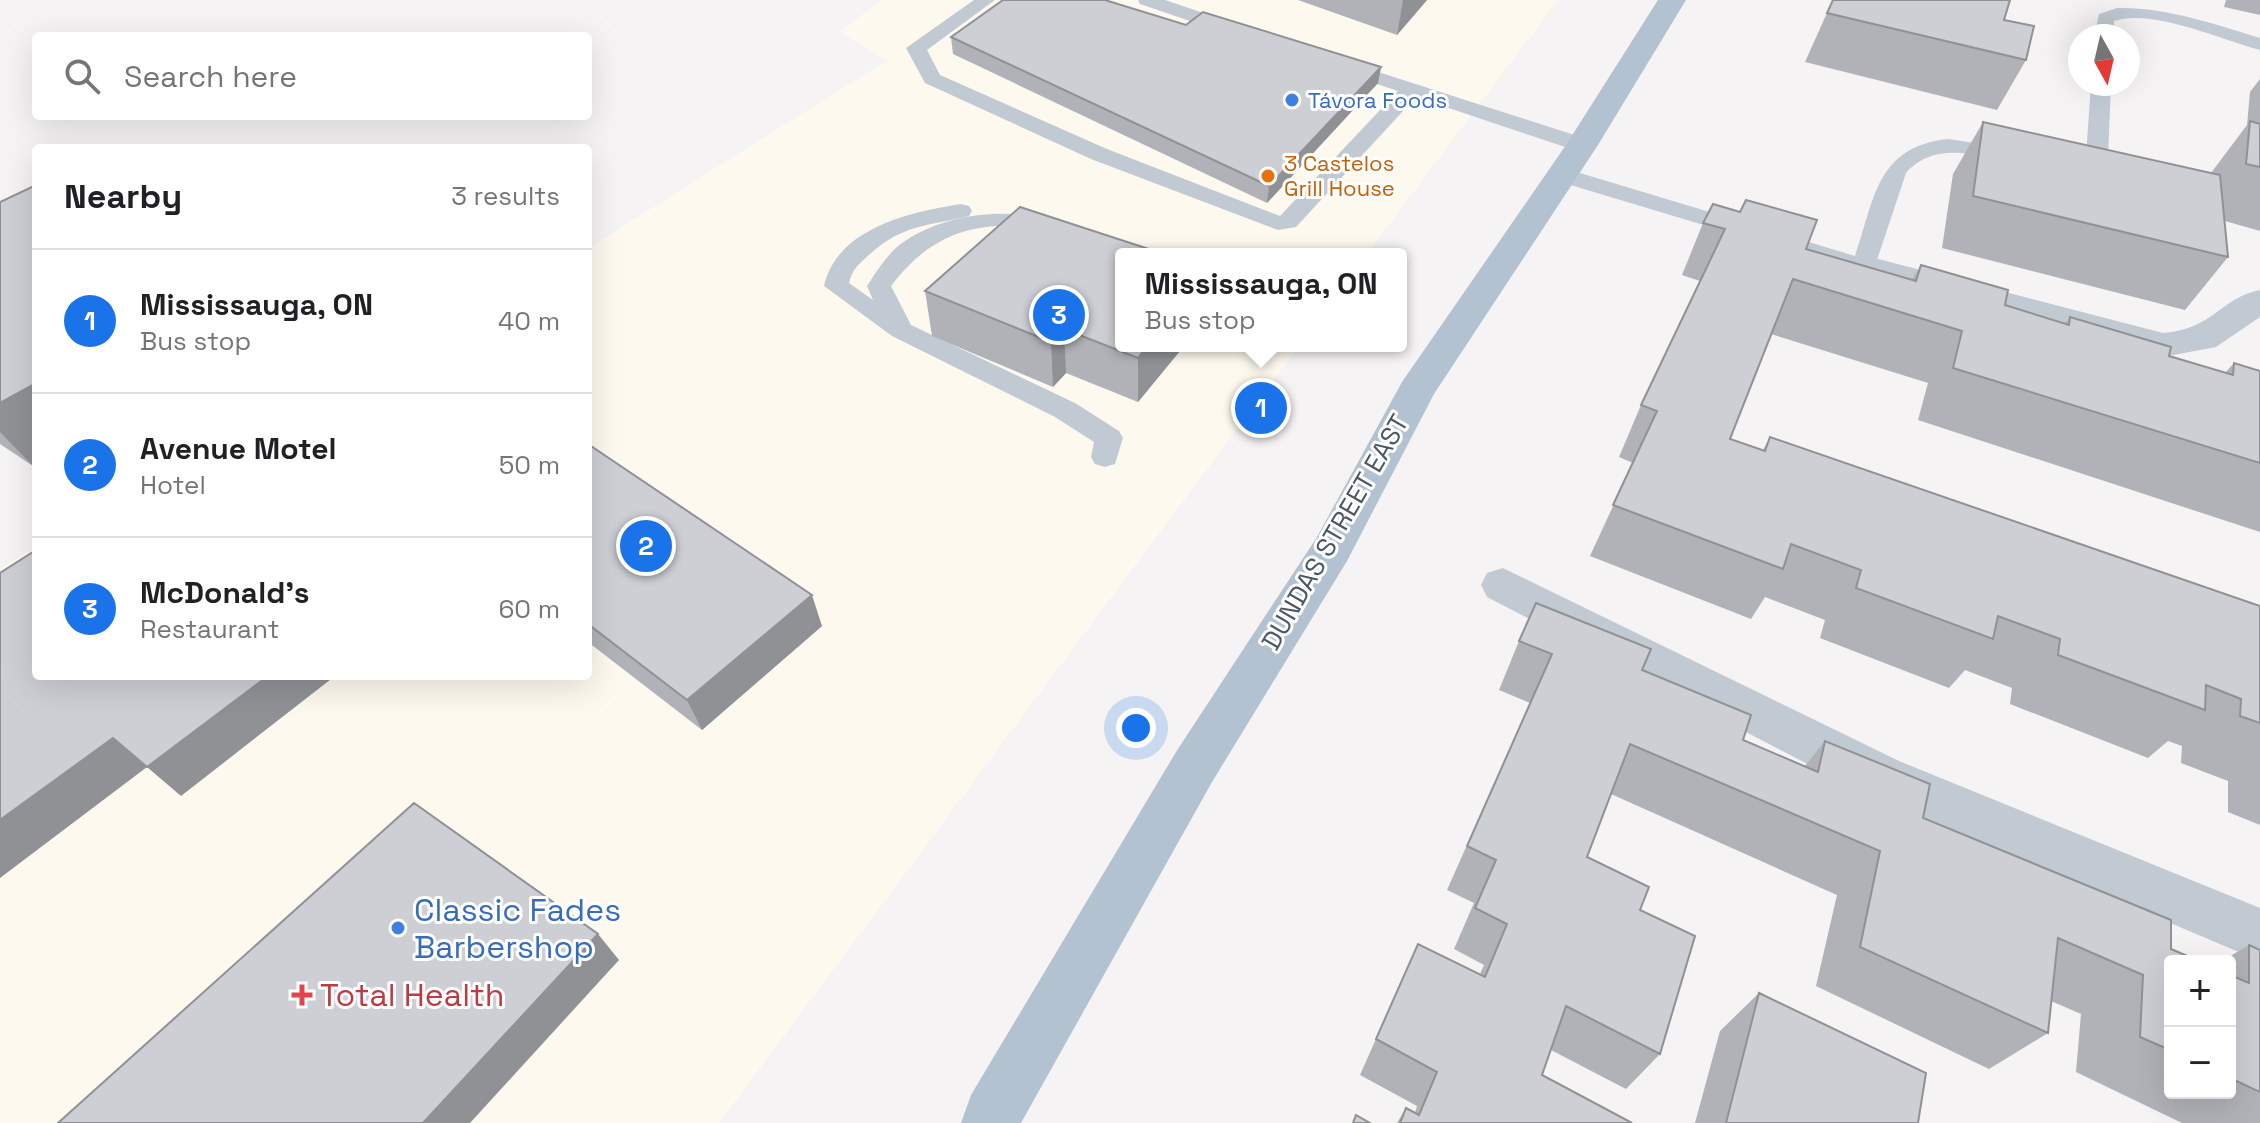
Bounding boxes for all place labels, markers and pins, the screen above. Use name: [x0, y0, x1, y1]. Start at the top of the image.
place label: Távora Foods: [1308, 86, 1447, 114]
marker: Távora Foods: [1283, 91, 1301, 109]
place label: 3 Castelos Grill House: [1284, 149, 1395, 202]
marker: 3 Castelos Grill House: [1259, 167, 1277, 185]
pin: 3: [1033, 285, 1085, 345]
pin: 1: [1235, 378, 1287, 438]
pin: 2: [620, 516, 672, 576]
place label: Classic Fades Barbershop: [414, 890, 621, 967]
marker: Classic Fades Barbershop: [389, 919, 407, 937]
place label: Total Health: [320, 975, 504, 1015]
marker: Total Health: [291, 984, 313, 1006]

